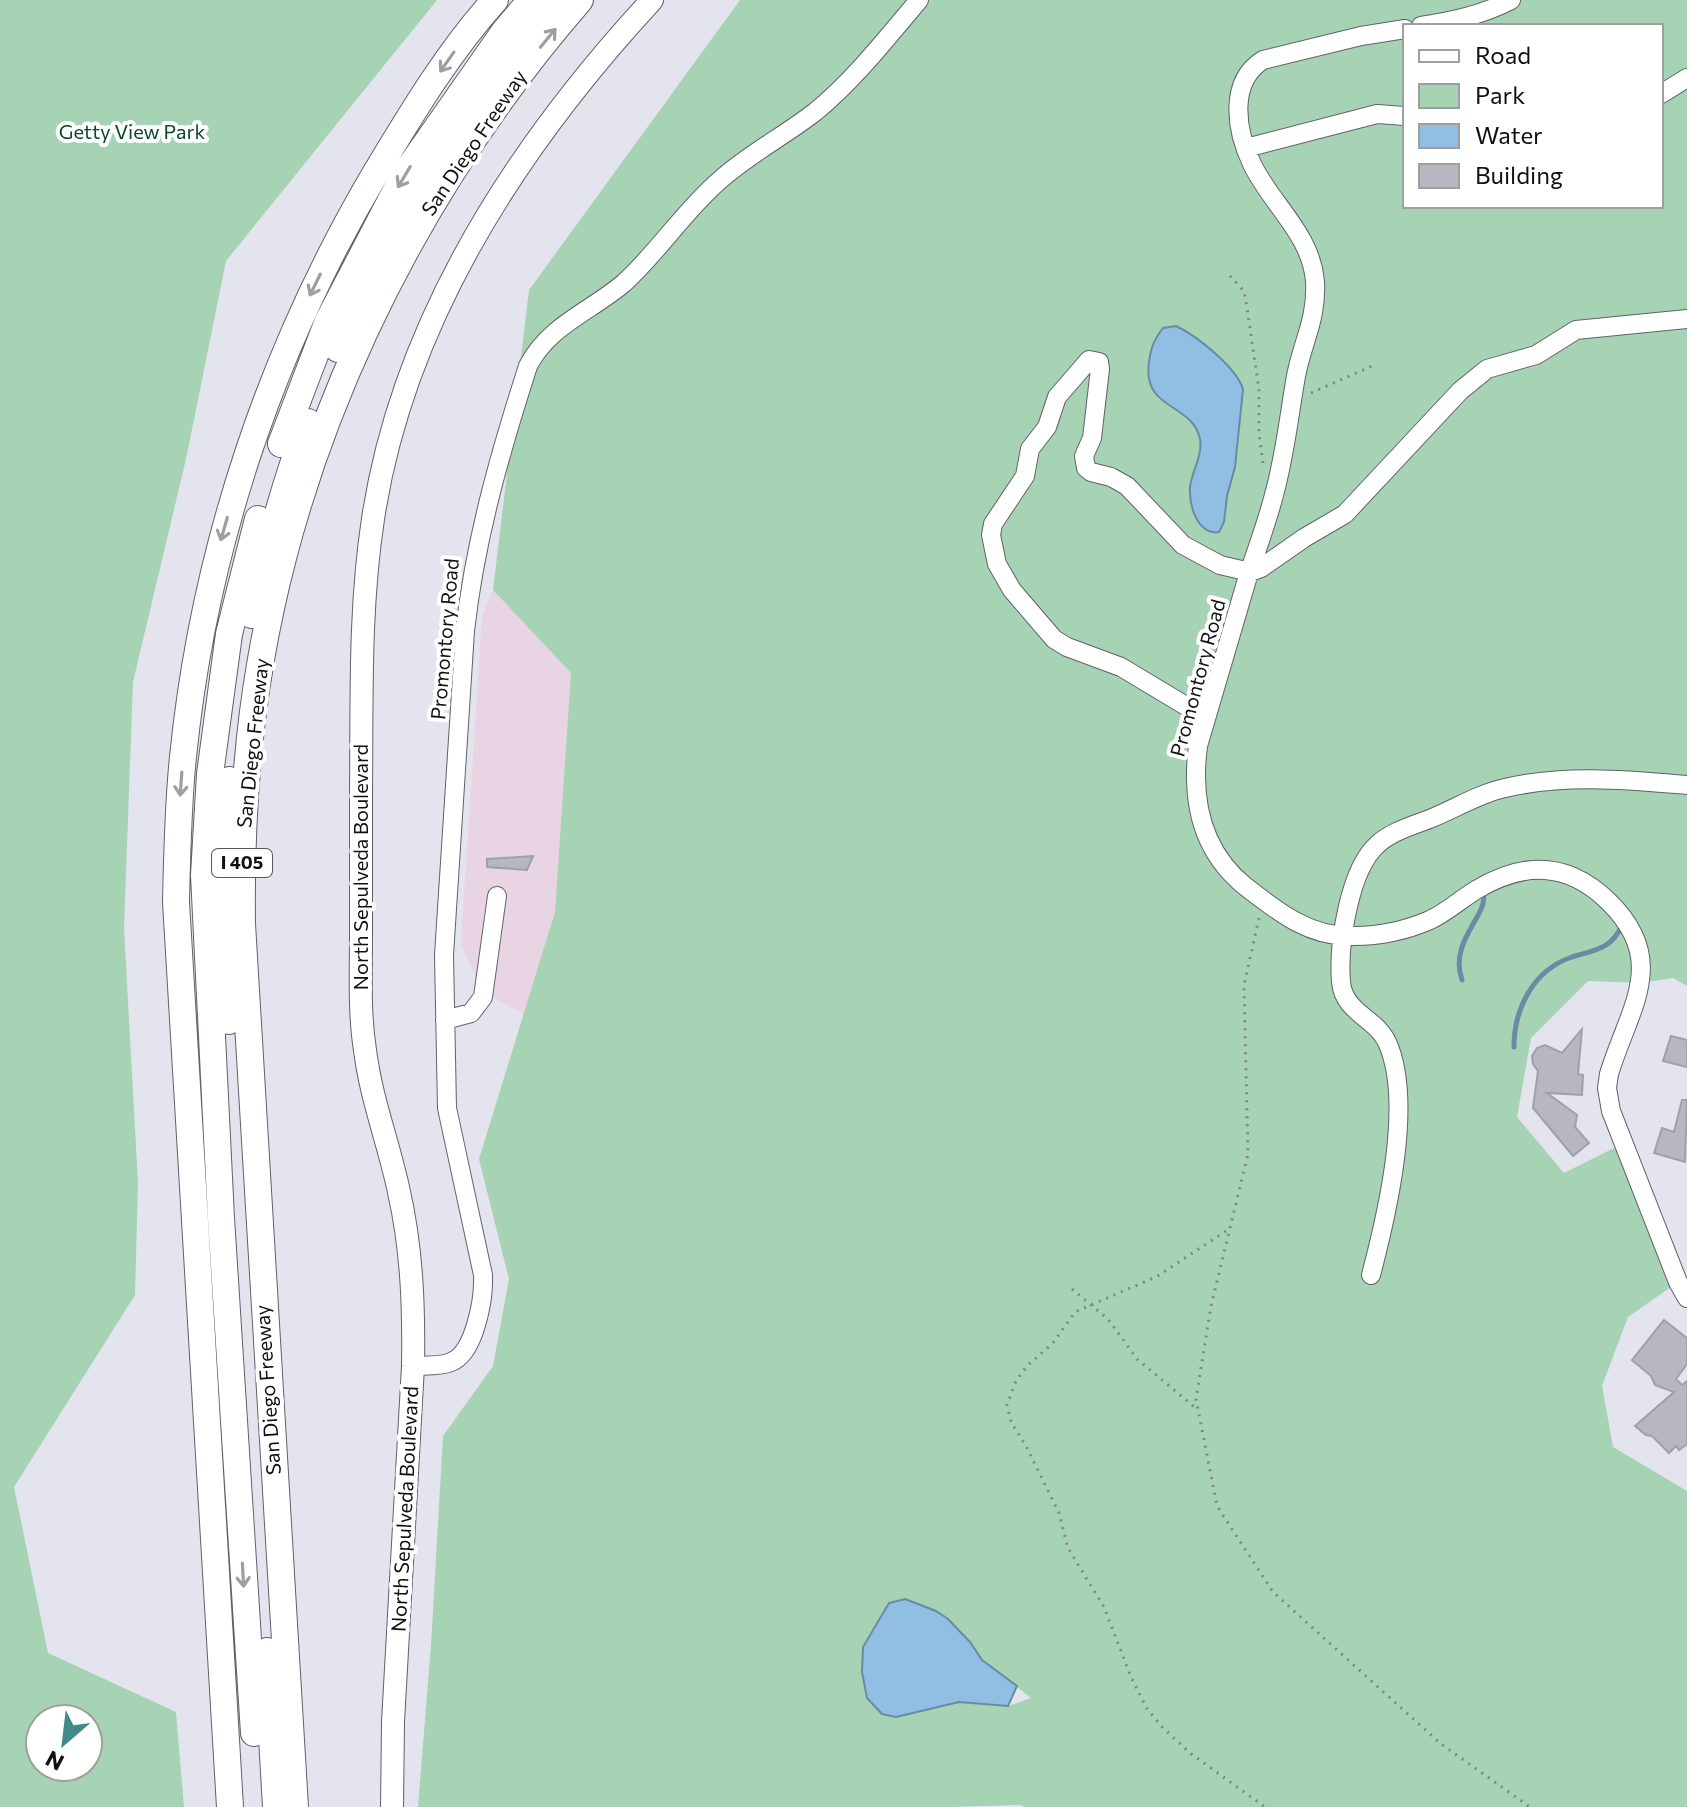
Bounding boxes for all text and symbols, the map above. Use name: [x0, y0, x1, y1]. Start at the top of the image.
legend: [1403, 24, 1663, 208]
one-way arrow: [539, 28, 556, 49]
text: Road: [1475, 40, 1531, 69]
one-way arrow: [439, 50, 455, 72]
street label: San Diego Freeway: [416, 65, 531, 220]
text: Park: [1475, 80, 1525, 109]
park label: Getty View Park: [59, 119, 205, 143]
text: Water: [1475, 120, 1543, 149]
text: Building: [1475, 160, 1563, 189]
one-way arrow: [396, 165, 412, 188]
one-way arrow: [307, 273, 322, 297]
one-way arrow: [216, 515, 231, 541]
street label: Promontory Road: [425, 557, 463, 721]
street label: Promontory Road: [1164, 596, 1230, 759]
street label: San Diego Freeway: [231, 657, 273, 829]
street label: North Sepulveda Boulevard: [348, 744, 372, 990]
one-way arrow: [173, 771, 188, 797]
road number: I 405: [212, 849, 272, 877]
street label: San Diego Freeway: [249, 1304, 285, 1476]
street label: North Sepulveda Boulevard: [386, 1385, 422, 1633]
one-way arrow: [236, 1561, 251, 1588]
north arrow: [24, 1703, 104, 1783]
text: N: [41, 1745, 68, 1777]

